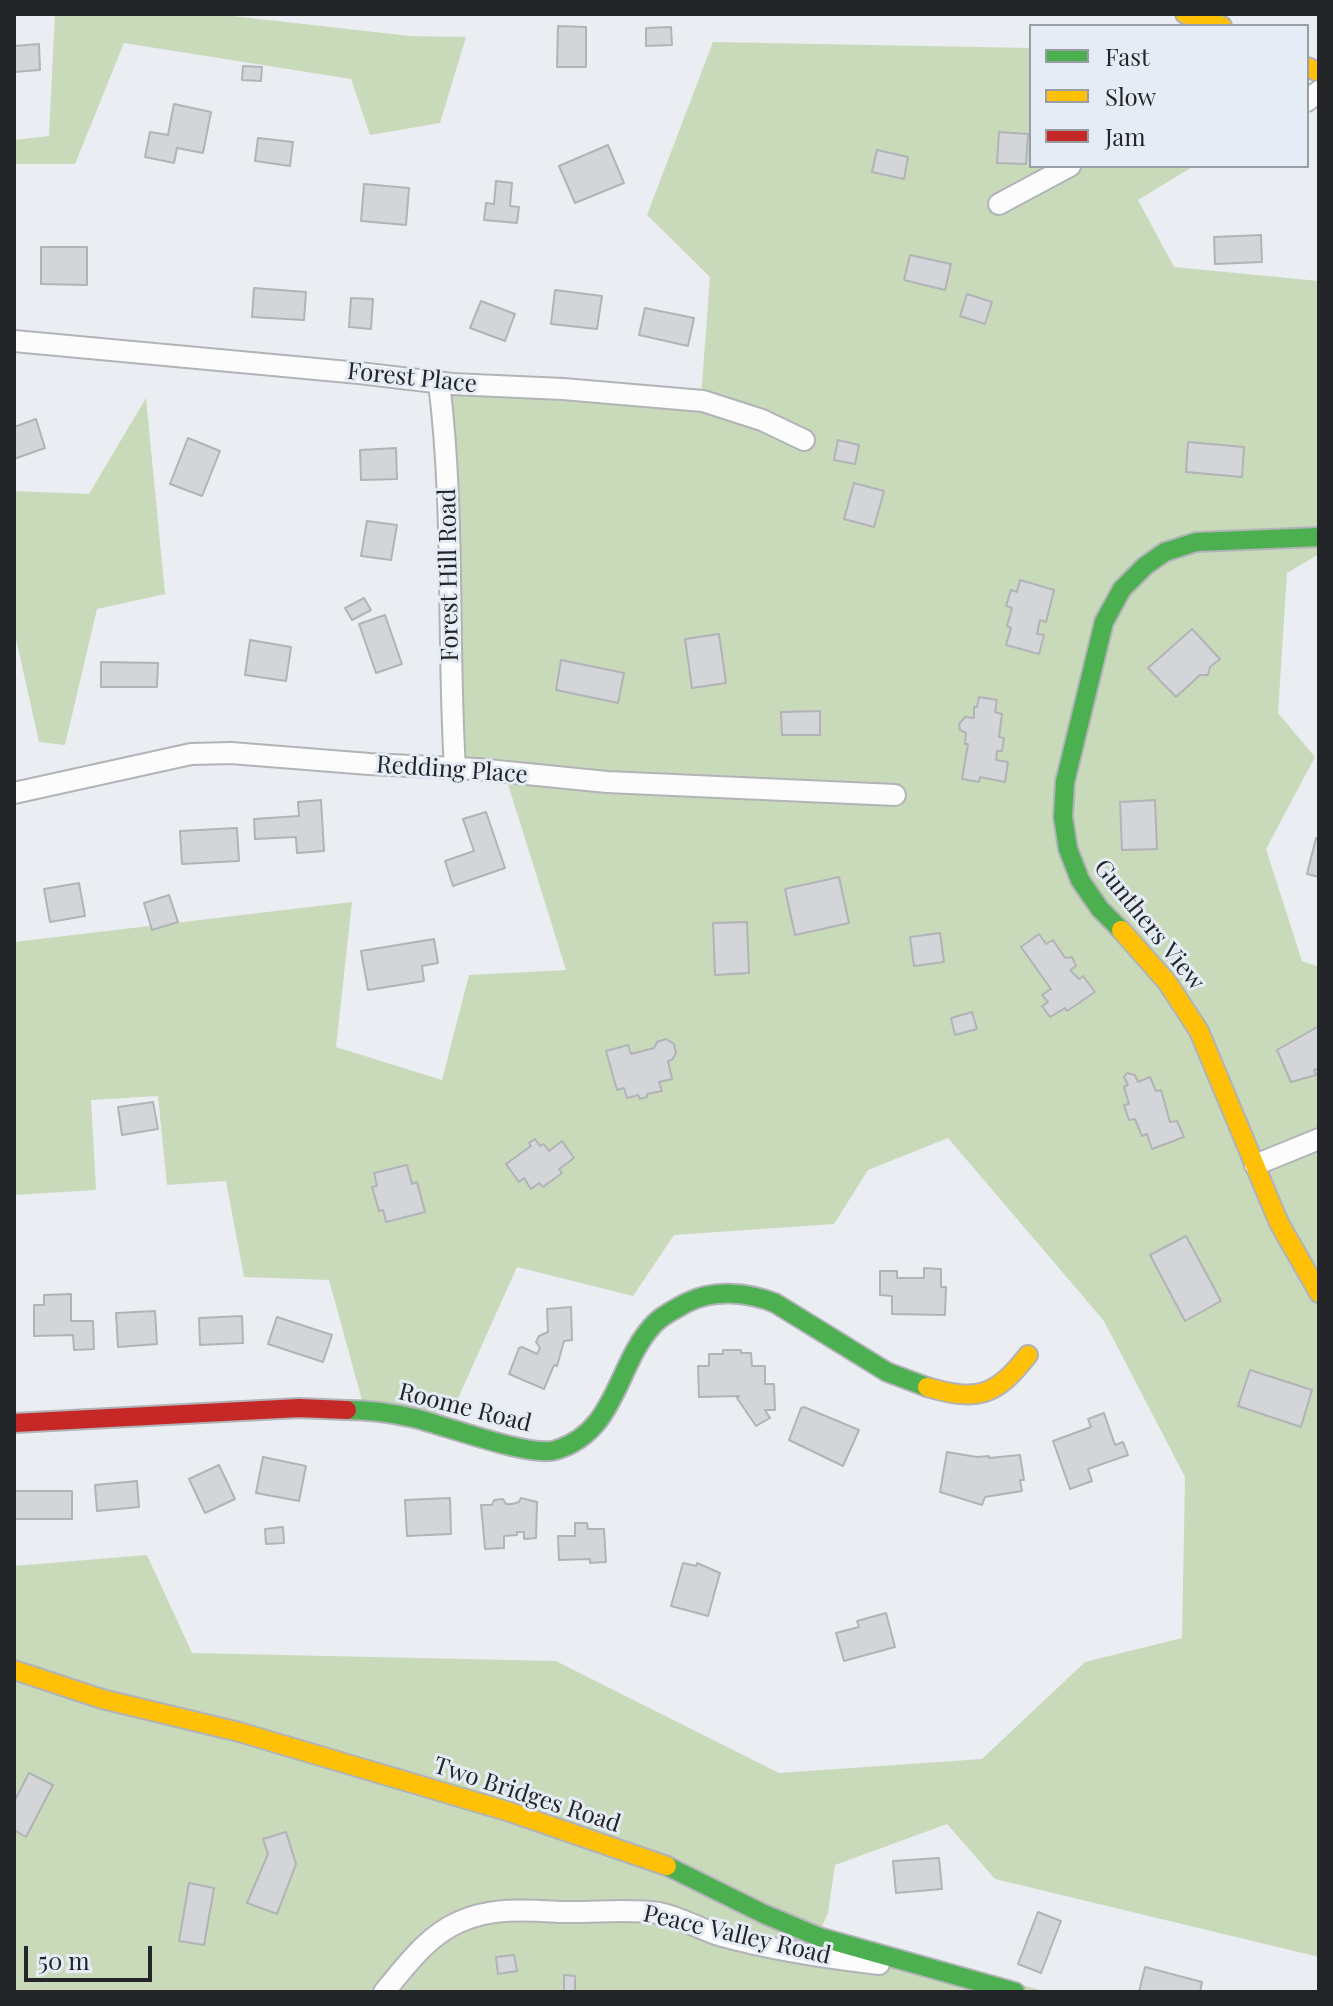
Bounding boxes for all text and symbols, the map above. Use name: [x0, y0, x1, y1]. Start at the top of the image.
legend: [1029, 24, 1309, 168]
text: Fast: [1105, 40, 1150, 72]
text: Slow: [1105, 80, 1156, 112]
text: Jam: [1105, 120, 1146, 152]
street label: Forest Place: [346, 357, 478, 399]
street label: Forest Hill Road: [433, 488, 465, 662]
street label: Redding Place: [375, 750, 529, 790]
street label: Gunthers View: [1088, 854, 1210, 996]
street label: Roome Road: [396, 1378, 534, 1438]
street label: Two Bridges Road: [430, 1751, 624, 1839]
street label: Peace Valley Road: [641, 1899, 833, 1971]
scale bar: [28, 1930, 156, 1980]
text: 50 m: [38, 1944, 90, 1976]

